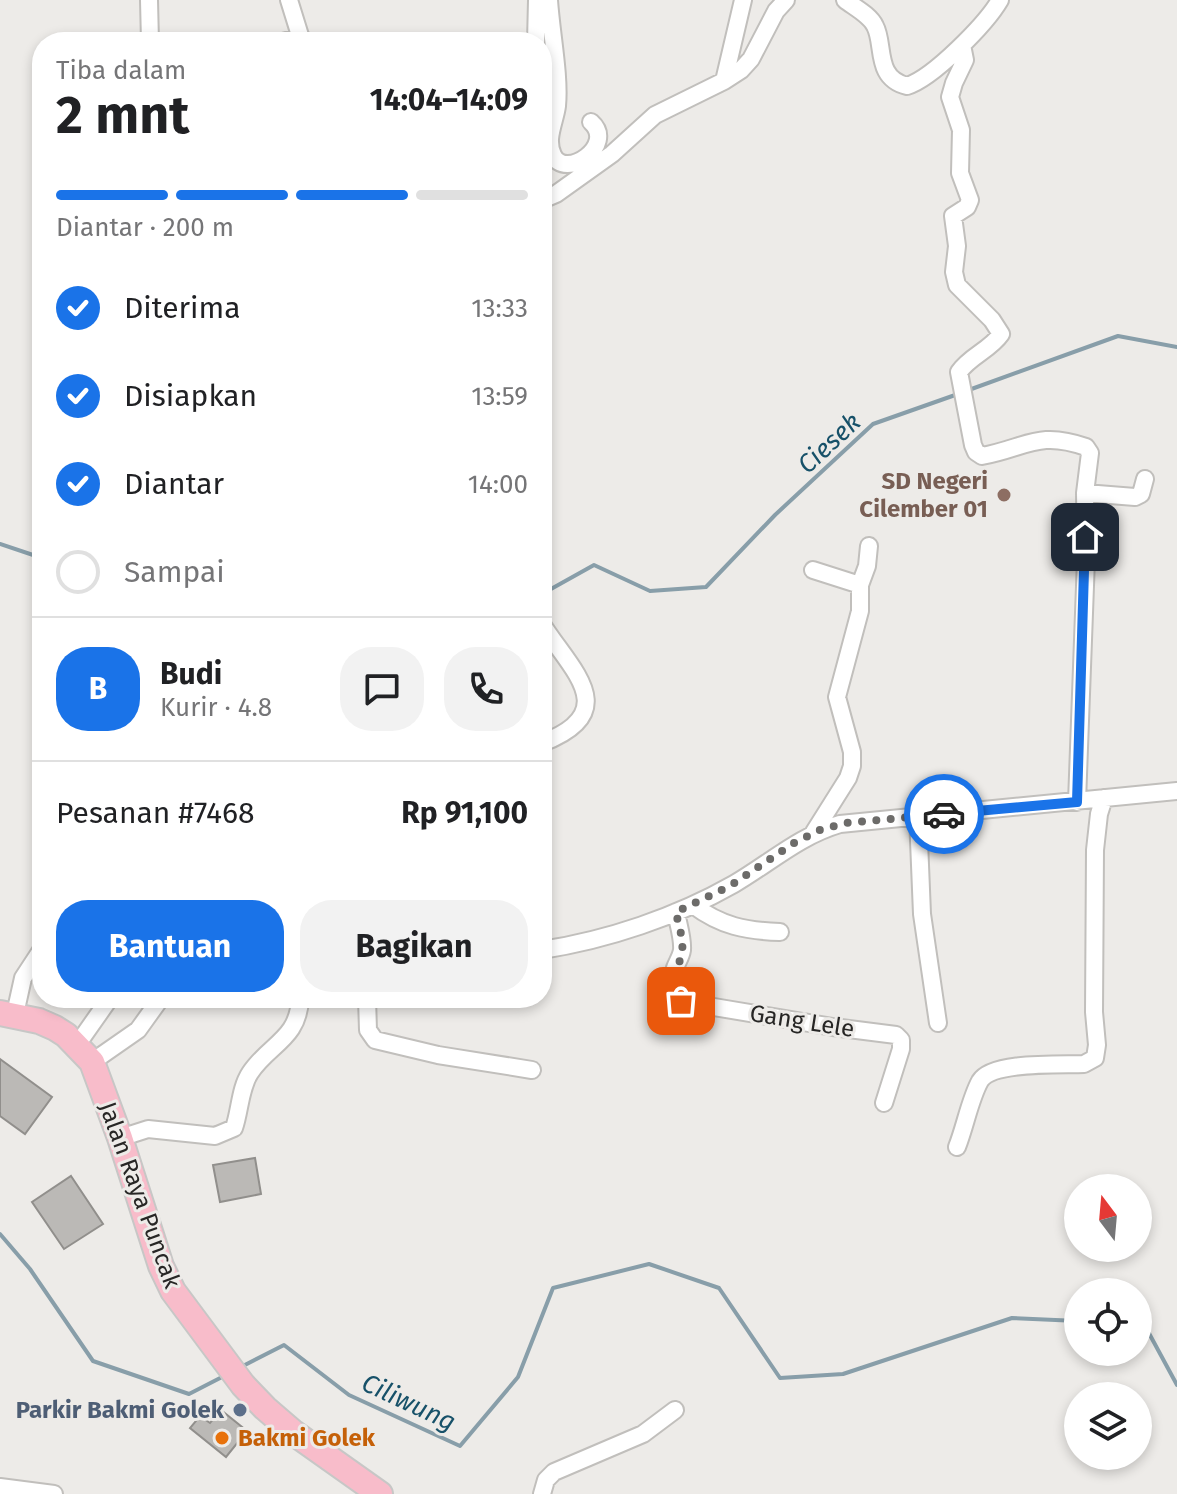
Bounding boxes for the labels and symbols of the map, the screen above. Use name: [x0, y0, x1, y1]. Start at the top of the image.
water label: Ciesek: [791, 407, 867, 480]
place label: SD Negeri Cilember 01: [859, 467, 988, 523]
marker: SD Negeri Cilember 01: [995, 486, 1013, 504]
pin: [1051, 503, 1119, 571]
courier: [904, 774, 984, 854]
pin: [647, 967, 715, 1035]
street label: Gang Lele: [748, 999, 856, 1043]
street label: Jalan Raya Puncak: [93, 1098, 187, 1293]
north arrow: [1064, 1174, 1152, 1262]
water label: Ciliwung: [357, 1367, 461, 1438]
place label: Parkir Bakmi Golek: [16, 1396, 225, 1424]
marker: Parkir Bakmi Golek: [231, 1401, 249, 1419]
place label: Bakmi Golek: [238, 1424, 376, 1452]
marker: Bakmi Golek: [213, 1429, 231, 1447]

